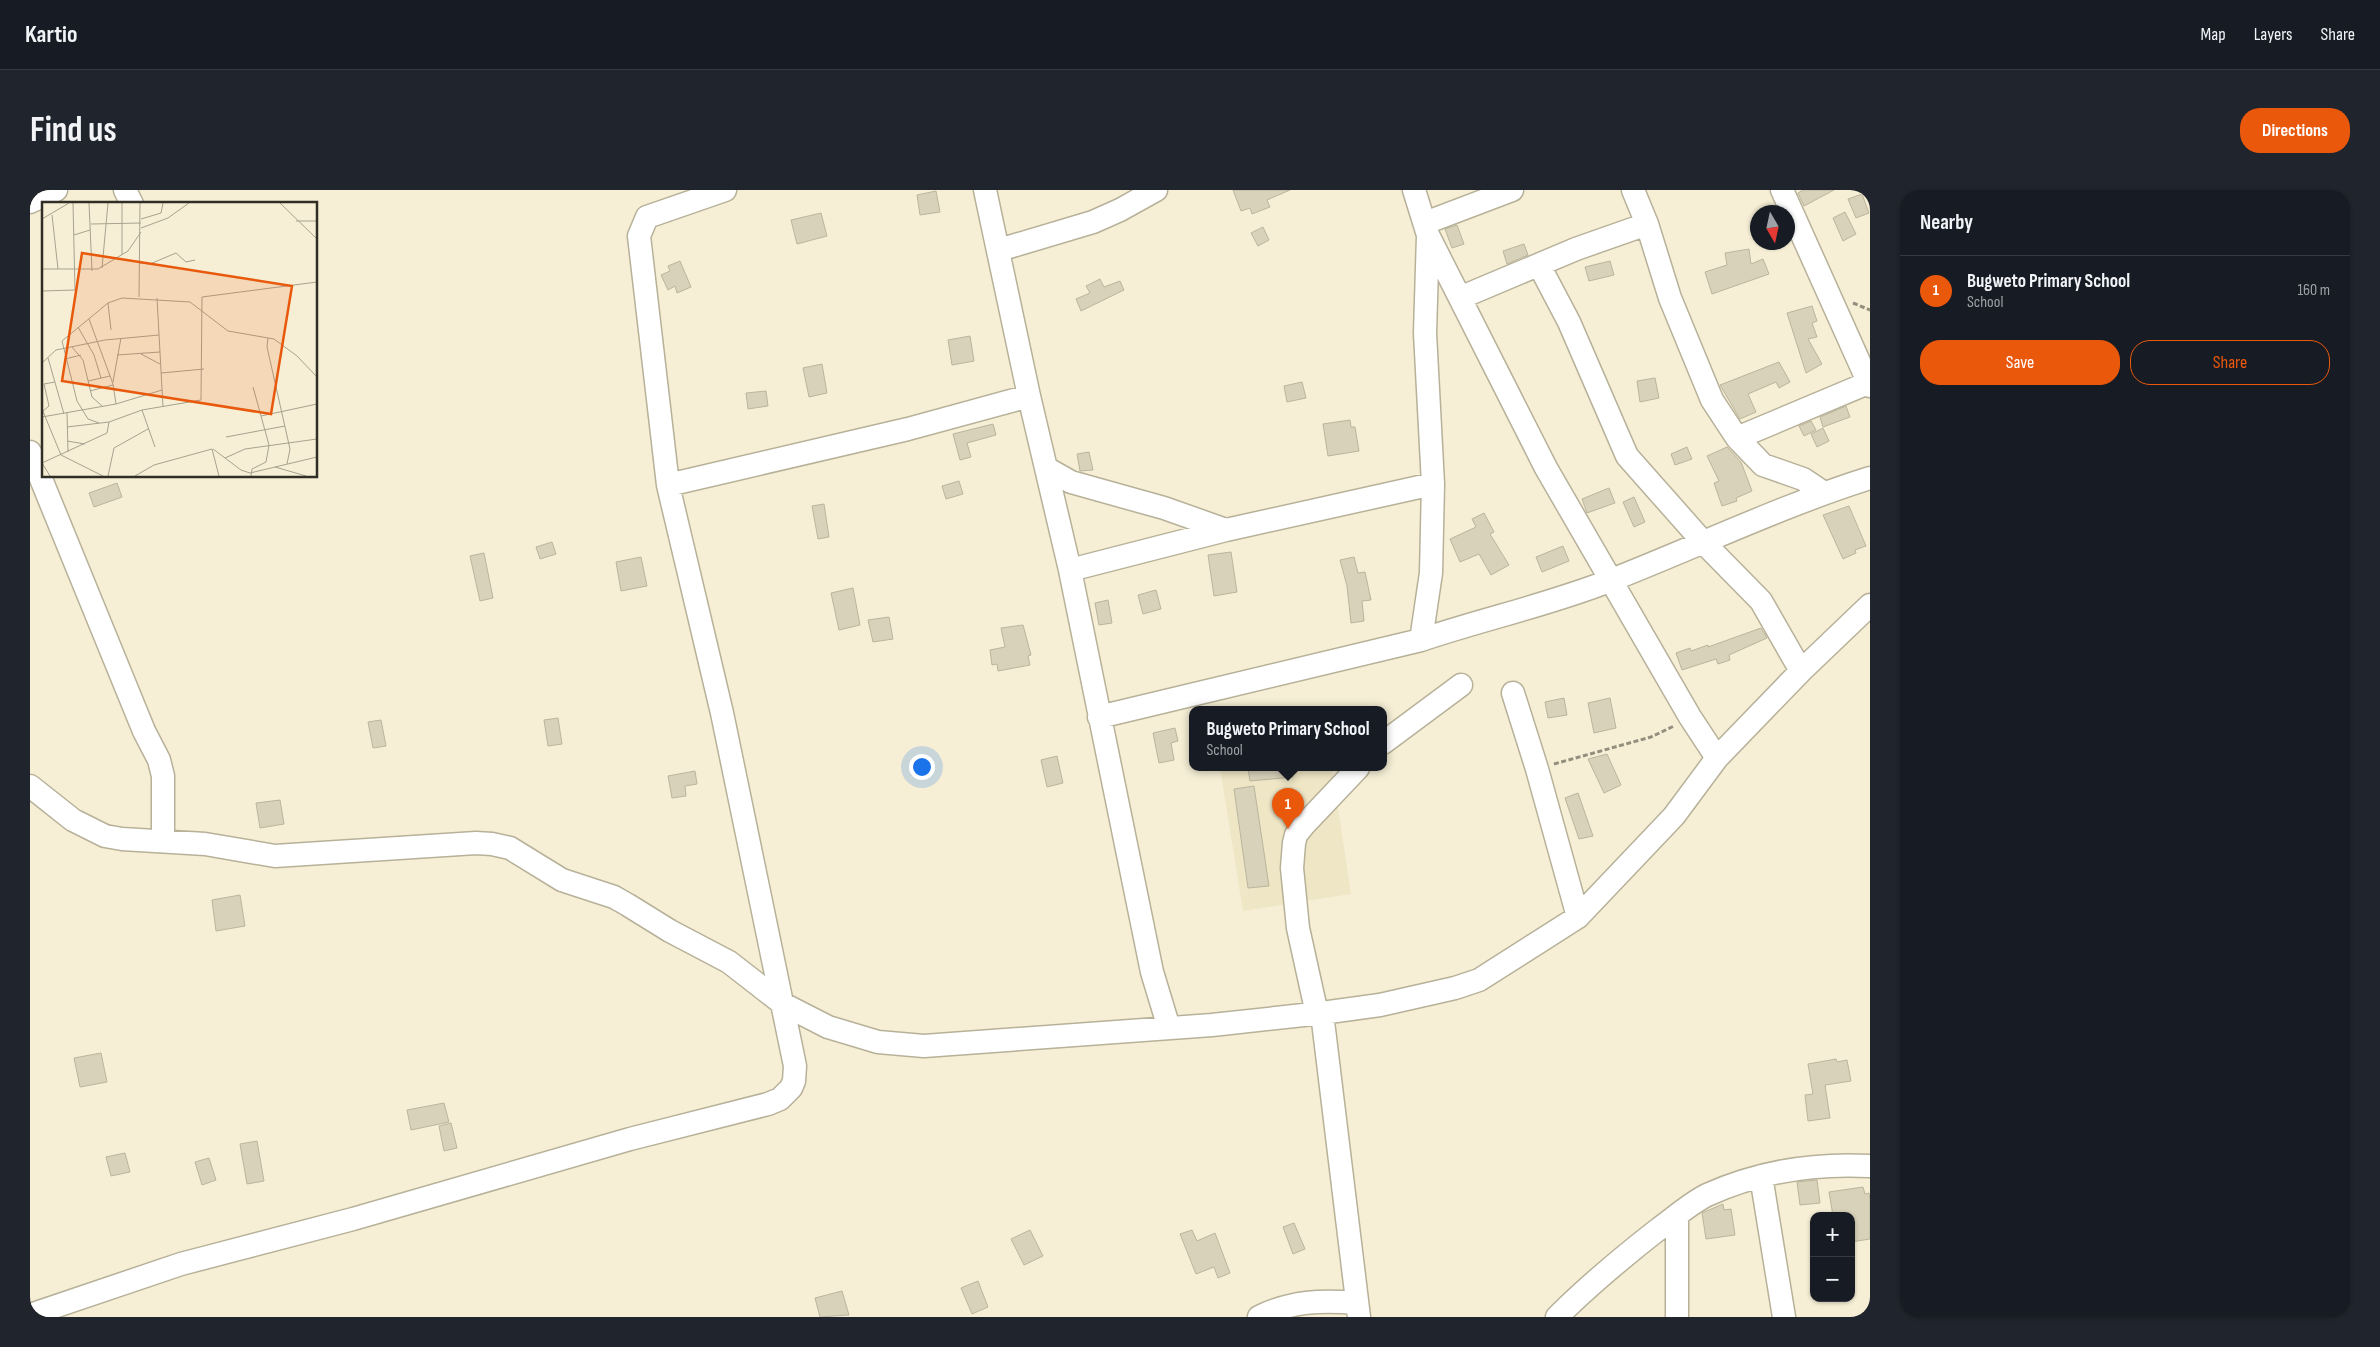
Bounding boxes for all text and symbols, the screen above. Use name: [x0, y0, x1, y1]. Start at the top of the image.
text: Kartio: [25, 20, 77, 49]
text: Map: [2201, 24, 2226, 45]
text: Layers: [2254, 24, 2293, 45]
text: Share: [2321, 24, 2355, 45]
button: Directions: [2240, 108, 2350, 153]
text: Find us: [30, 109, 117, 152]
inset map: [42, 202, 318, 478]
north arrow: [1750, 205, 1795, 250]
text: Nearby: [1920, 210, 1973, 235]
text: Bugweto Primary School: [1967, 270, 2130, 293]
text: 1: [1933, 281, 1939, 300]
text: 160 m: [2297, 281, 2330, 300]
text: School: [1967, 293, 2003, 312]
button: Save: [1920, 340, 2120, 385]
button: Share: [2130, 340, 2330, 385]
popup: [1189, 706, 1387, 771]
text: Bugweto Primary School: [1206, 718, 1370, 741]
text: School: [1206, 741, 1243, 760]
your location: [909, 754, 935, 780]
pin: 1: [1272, 788, 1304, 829]
map controls: [1810, 1212, 1855, 1302]
button: +: [1810, 1212, 1855, 1257]
button: −: [1810, 1257, 1855, 1302]

